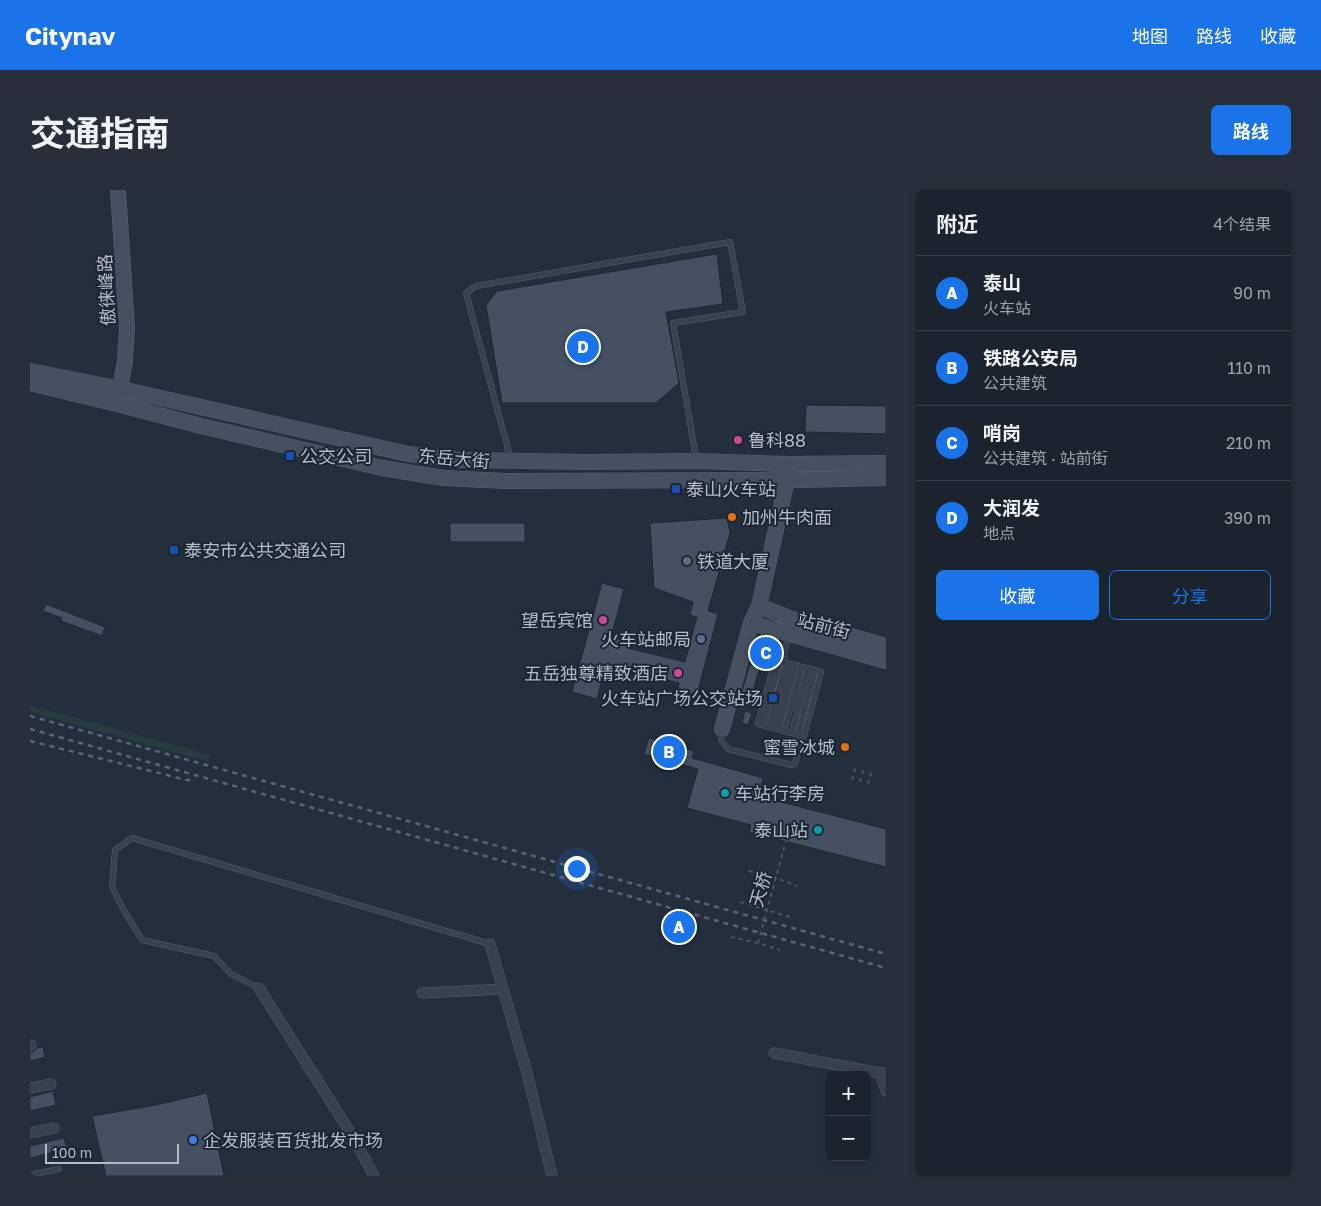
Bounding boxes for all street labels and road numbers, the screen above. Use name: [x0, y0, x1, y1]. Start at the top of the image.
street label: 傲徕峰路: [93, 253, 119, 327]
street label: 东岳大街: [417, 444, 491, 472]
street label: 站前街: [795, 607, 853, 643]
street label: 天桥: [744, 869, 776, 909]

